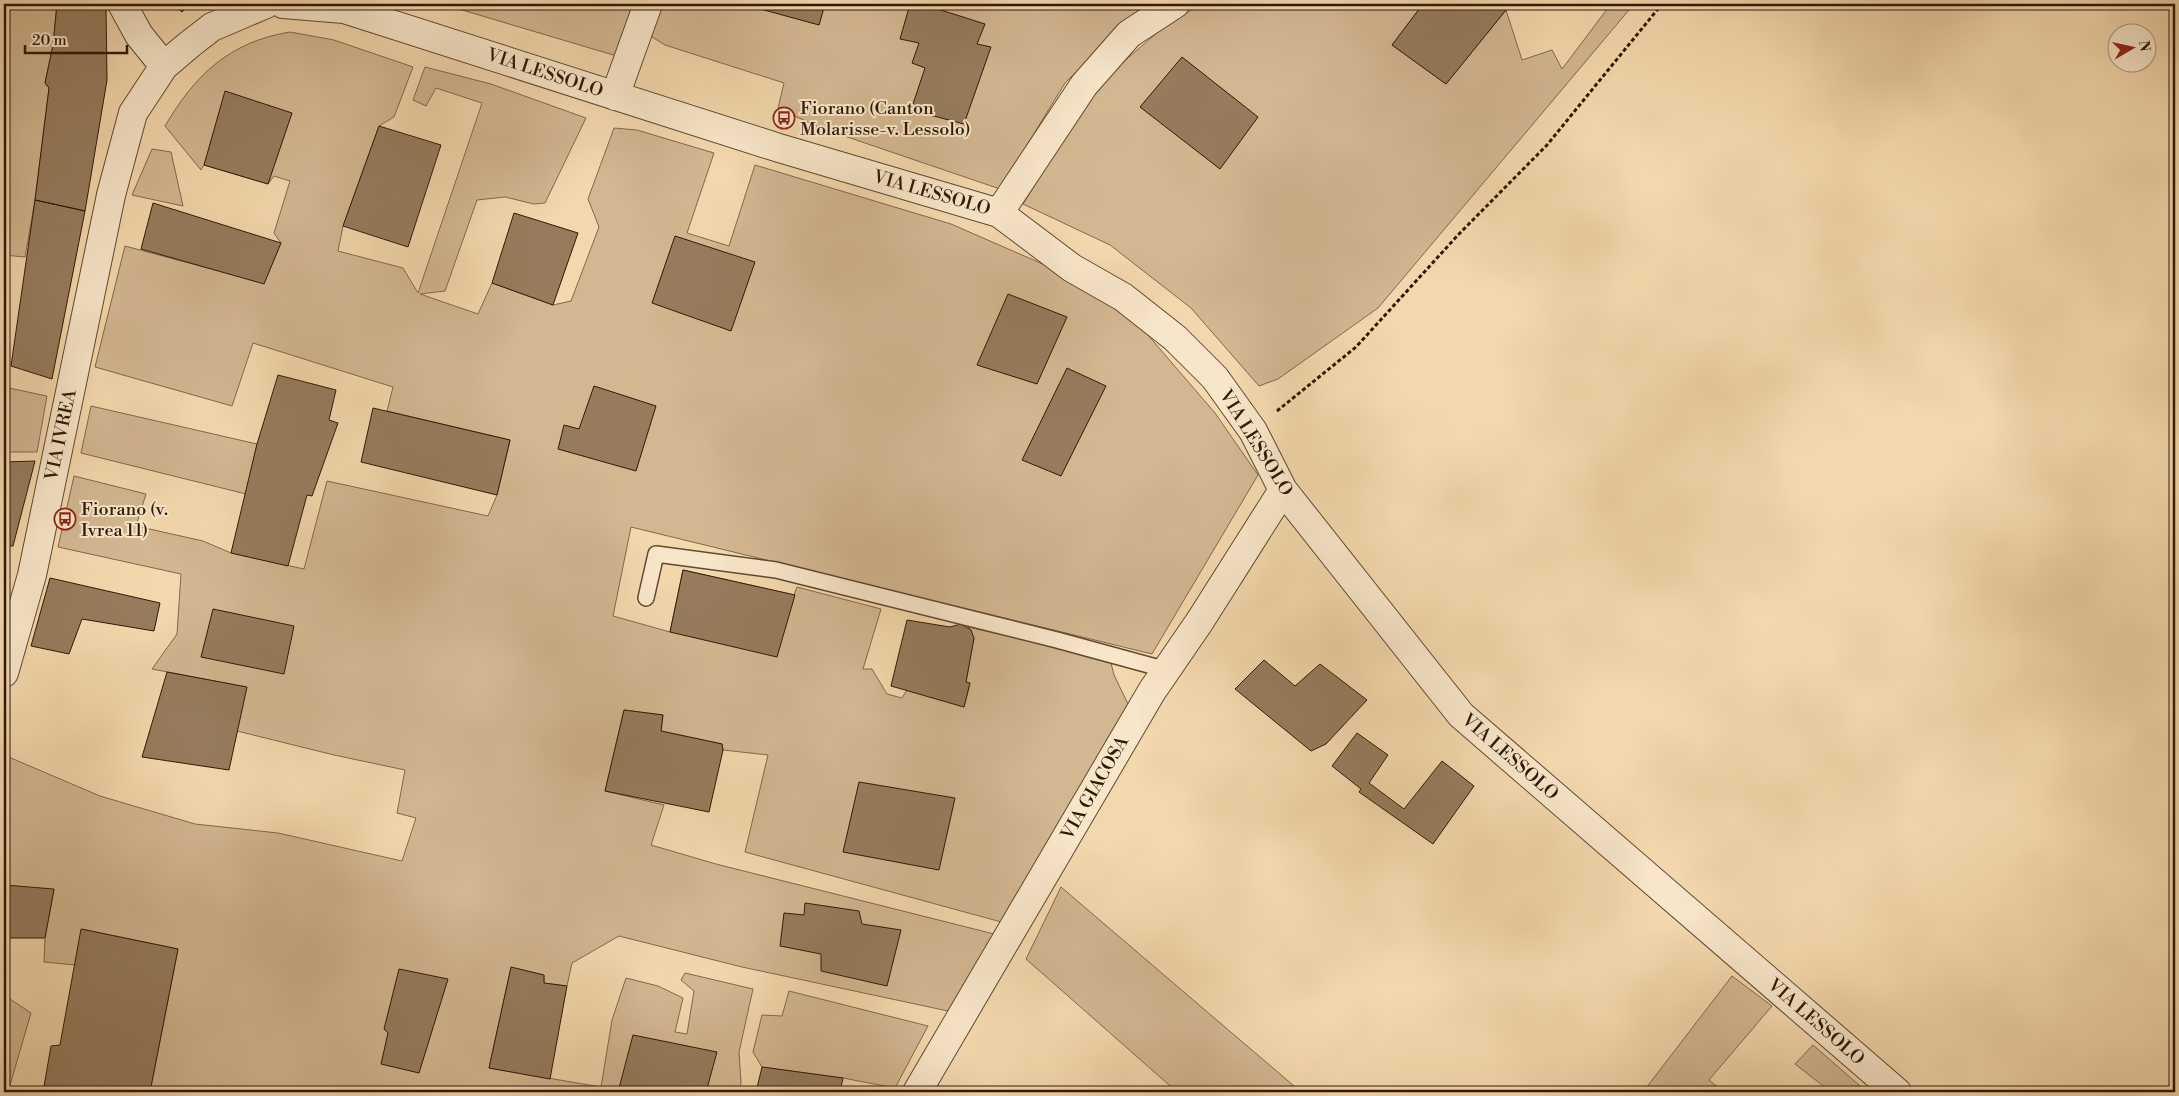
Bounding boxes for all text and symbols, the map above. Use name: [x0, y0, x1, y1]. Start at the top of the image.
scale bar: [25, 22, 128, 54]
north arrow: [2106, 22, 2156, 72]
text: 20 m: [32, 31, 67, 50]
text: N: [2134, 39, 2154, 53]
street label: VIA LESSOLO: [483, 43, 606, 103]
place label: Fiorano (Canton Molarisse-v. Lessolo): [800, 97, 971, 141]
bus stop icon: Fiorano (Canton Molarisse-v. Lessolo): [772, 106, 796, 130]
street label: VIA LESSOLO: [870, 165, 993, 221]
street label: VIA LESSOLO: [1214, 385, 1298, 500]
street label: VIA IVREA: [40, 387, 82, 484]
place label: Fiorano (v. Ivrea 11): [81, 498, 168, 542]
bus stop icon: Fiorano (v. Ivrea 11): [53, 507, 77, 531]
street label: VIA LESSOLO: [1456, 708, 1563, 805]
street label: VIA GIACOSA: [1056, 731, 1134, 845]
street label: VIA LESSOLO: [1762, 973, 1869, 1070]

